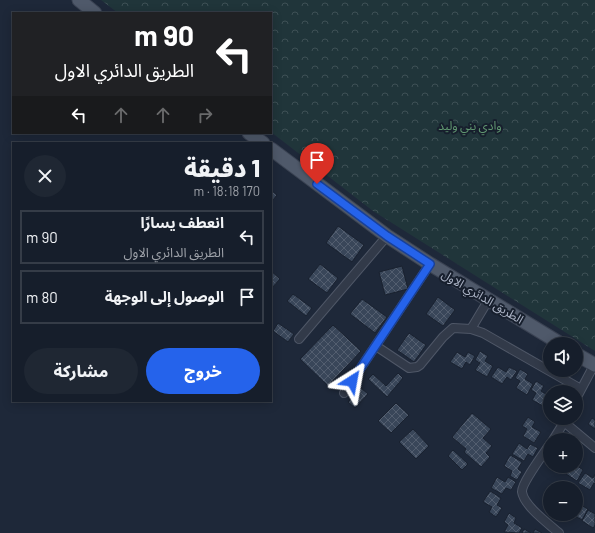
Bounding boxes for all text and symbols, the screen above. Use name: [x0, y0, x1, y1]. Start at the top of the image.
text: 90 m: [134, 18, 194, 52]
icon: left: [208, 28, 260, 80]
text: الطريق الدائري الاول: [55, 59, 194, 81]
icon: left: [68, 104, 90, 126]
icon: ahead: [110, 104, 132, 126]
icon: ahead: [152, 104, 174, 126]
icon: right: [194, 104, 216, 126]
park label: وادي بني وليد: [438, 118, 502, 136]
pin: [300, 143, 334, 184]
icon: arrive: [306, 149, 328, 171]
text: 1 دقيقة: [184, 153, 260, 182]
button: close: [24, 155, 66, 197]
text: 170 m · 18:18: [194, 183, 260, 199]
text: انعطف يسارًا: [140, 213, 224, 231]
icon: left: [236, 226, 258, 248]
text: 90 m: [26, 228, 58, 246]
text: الطريق الدائري الاول: [123, 244, 224, 260]
street label: الطريق الدائري الاول: [438, 266, 527, 329]
icon: arrive: [236, 286, 258, 308]
text: الوصول إلى الوجهة: [105, 287, 224, 305]
text: 80 m: [26, 288, 58, 306]
map controls: [543, 337, 583, 521]
button: sound: [543, 337, 583, 377]
button: مشاركة: [24, 348, 138, 394]
button: خروج: [146, 348, 260, 394]
position arrow: [331, 360, 373, 402]
button: layers: [543, 385, 583, 425]
button: +: [543, 433, 583, 473]
button: −: [543, 481, 583, 521]

